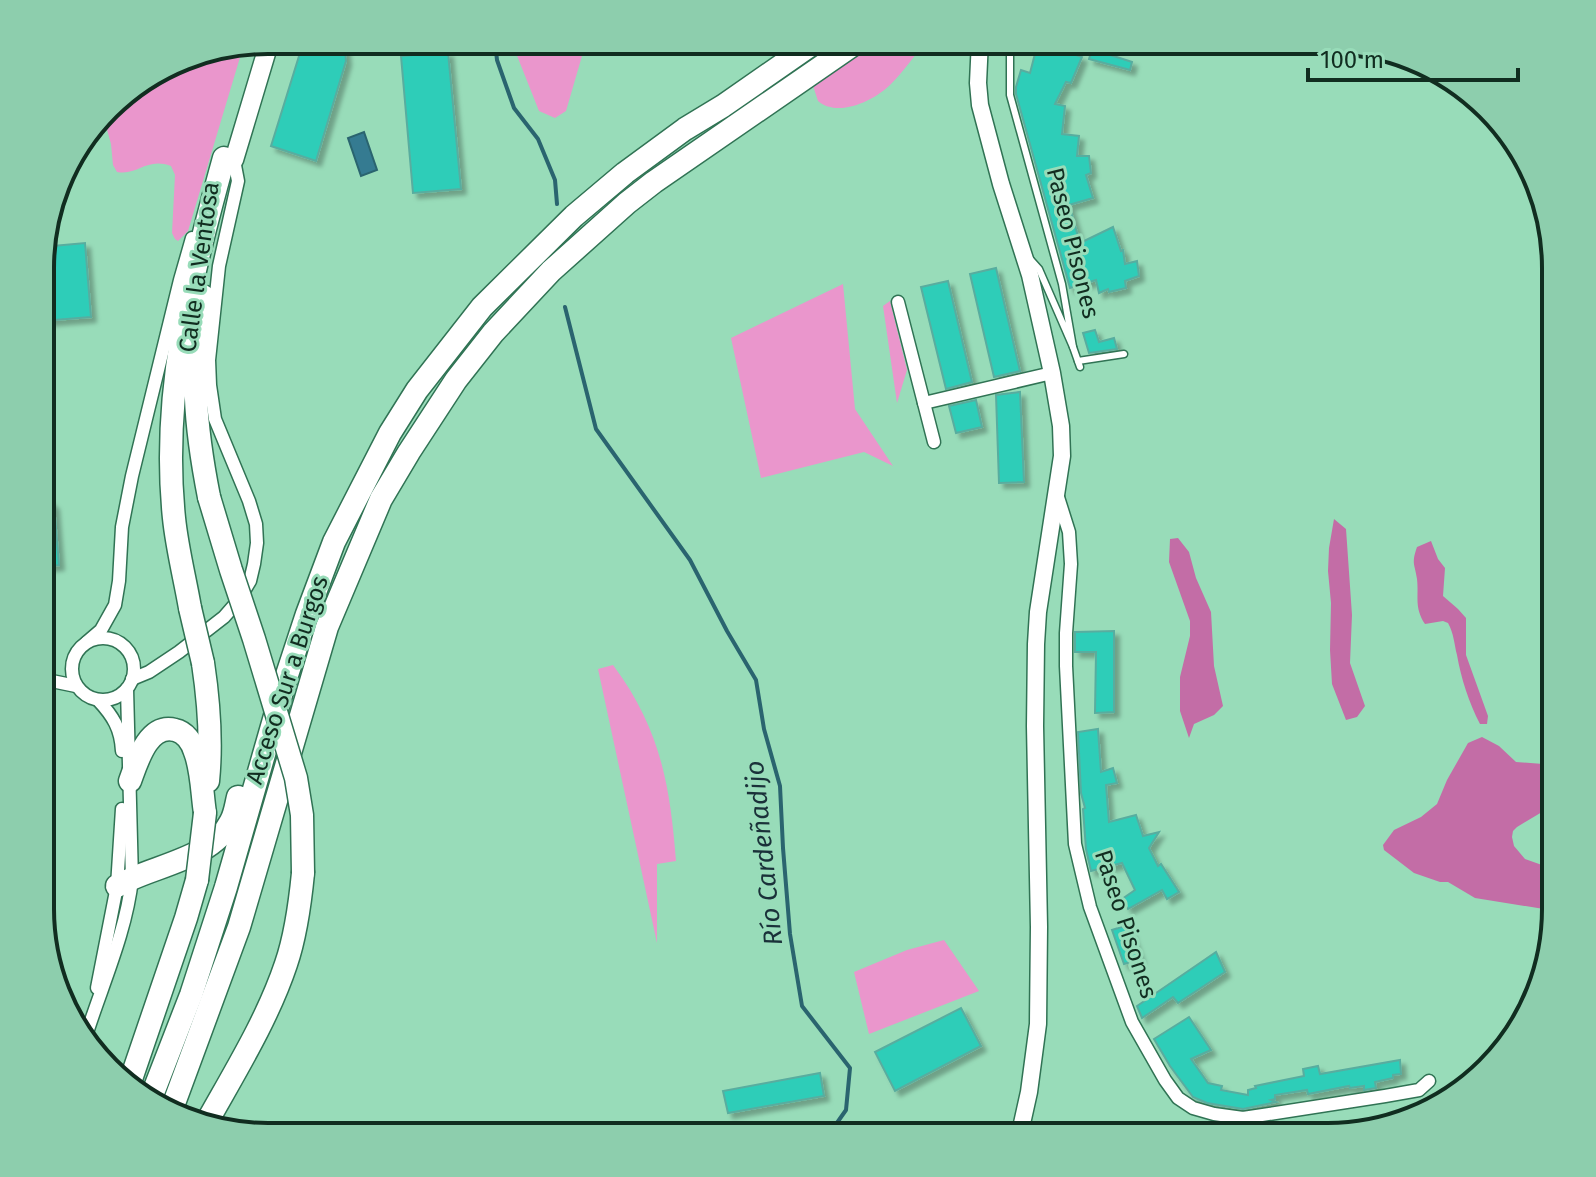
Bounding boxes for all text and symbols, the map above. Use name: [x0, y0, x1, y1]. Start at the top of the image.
scale bar: [1308, 32, 1518, 82]
text: 100 m: [1320, 46, 1384, 74]
street label: Paseo Pisones: [1041, 165, 1105, 321]
street label: Calle la Ventosa: [173, 180, 225, 354]
street label: Acceso Sur a Burgos: [240, 572, 334, 788]
water label: Río Cardeñadijo: [739, 759, 789, 947]
street label: Paseo Pisones: [1089, 846, 1163, 1002]

